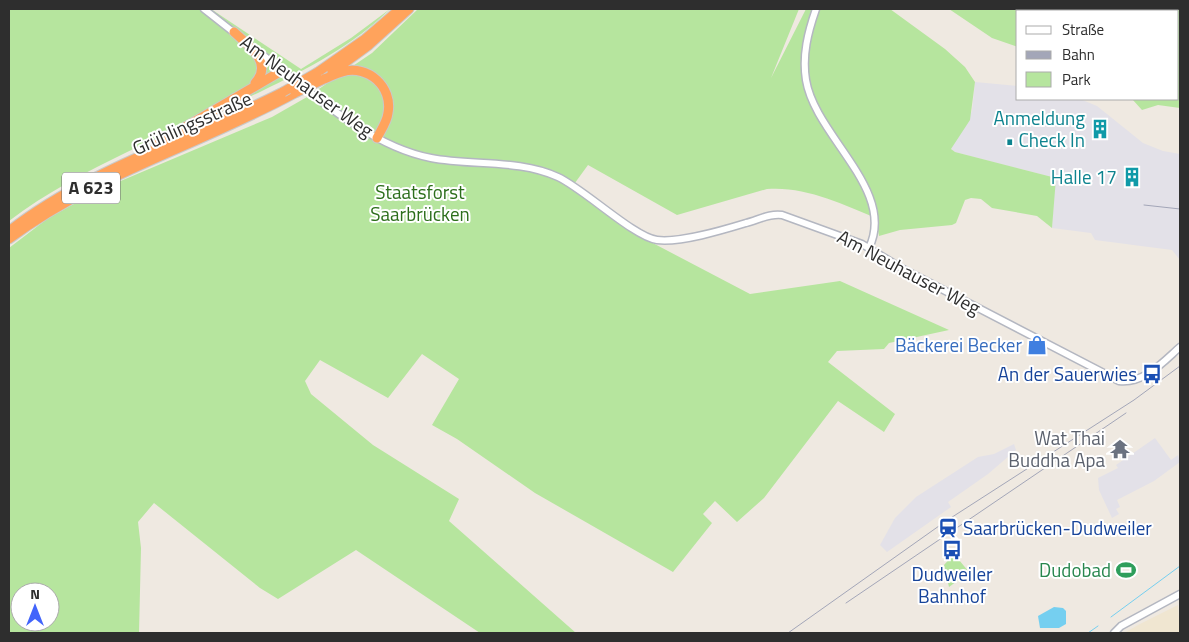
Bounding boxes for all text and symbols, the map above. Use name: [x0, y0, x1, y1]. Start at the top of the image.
legend: [1016, 10, 1179, 100]
text: Straße: [1062, 18, 1104, 41]
street label: Am Neuhauser Weg: [235, 27, 380, 144]
text: Bahn: [1062, 43, 1095, 66]
text: Park: [1062, 68, 1091, 91]
street label: Grühlingsstraße: [127, 83, 256, 162]
place label: Anmeldung • Check In: [993, 103, 1085, 154]
building icon: Anmeldung • Check In: [1089, 118, 1111, 140]
place label: Halle 17: [1051, 162, 1117, 191]
building icon: Halle 17: [1121, 166, 1143, 188]
road number: A 623: [62, 172, 120, 204]
park label: Staatsforst Saarbrücken: [370, 177, 470, 228]
street label: Am Neuhauser Weg: [832, 222, 986, 322]
place label: Bäckerei Becker: [895, 330, 1022, 359]
shop icon: Bäckerei Becker: [1026, 334, 1048, 356]
place label: An der Sauerwies: [998, 359, 1137, 388]
bus stop icon: An der Sauerwies: [1141, 363, 1163, 385]
place label: Wat Thai Buddha Apa: [1008, 423, 1105, 474]
temple icon: Wat Thai Buddha Apa: [1109, 438, 1131, 460]
place label: Saarbrücken-Dudweiler: [963, 513, 1152, 542]
station icon: Saarbrücken-Dudweiler: [937, 517, 959, 539]
bus stop icon: Dudweiler Bahnhof: [941, 539, 963, 561]
place label: Dudobad: [1039, 555, 1111, 584]
place label: Dudweiler Bahnhof: [911, 559, 993, 610]
sports icon: Dudobad: [1115, 559, 1137, 581]
north arrow: [10, 582, 60, 632]
text: N: [30, 583, 40, 604]

